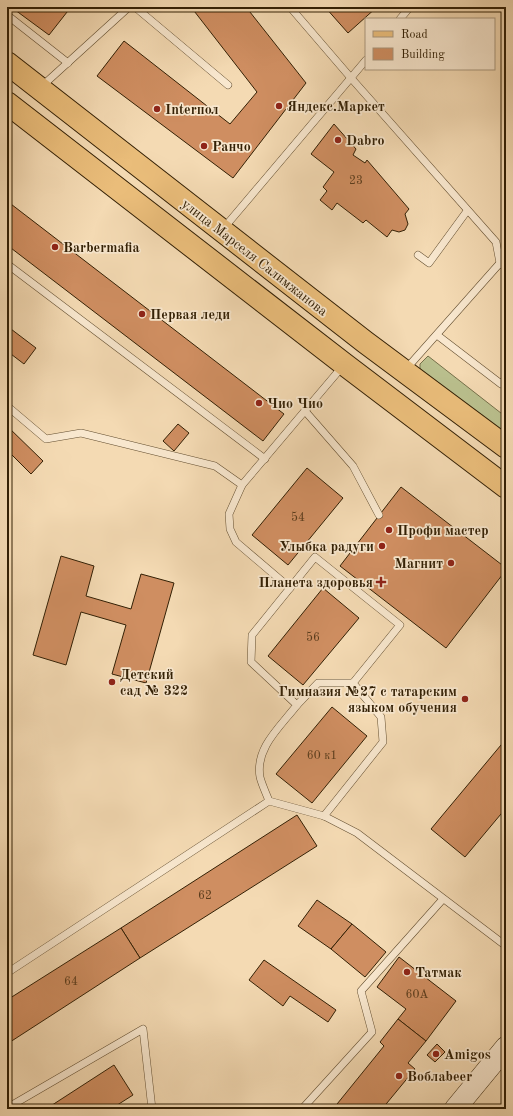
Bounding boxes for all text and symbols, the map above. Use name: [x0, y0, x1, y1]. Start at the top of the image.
legend: [365, 18, 495, 70]
text: Road: [401, 29, 428, 41]
text: Building: [401, 49, 445, 61]
place label: Яндекс.Маркет: [287, 100, 385, 114]
marker: Яндекс.Маркет: [274, 101, 284, 111]
place label: Interпол: [165, 103, 219, 117]
marker: Interпол: [152, 104, 162, 114]
place label: Dabro: [346, 134, 385, 148]
marker: Dabro: [333, 135, 343, 145]
place label: Ранчо: [212, 140, 251, 154]
marker: Ранчо: [199, 141, 209, 151]
house number: 23: [349, 175, 363, 187]
street label: улица Марселя Салимжанова: [179, 197, 330, 319]
place label: Barbermafia: [63, 241, 140, 255]
marker: Barbermafia: [50, 242, 60, 252]
place label: Первая леди: [150, 308, 230, 322]
marker: Первая леди: [137, 309, 147, 319]
place label: Чио Чио: [267, 397, 323, 411]
marker: Чио Чио: [254, 398, 264, 408]
house number: 54: [291, 511, 305, 524]
place label: Профи мастер: [397, 524, 489, 539]
marker: Профи мастер: [384, 525, 394, 535]
place label: Улыбка радуги: [279, 540, 374, 554]
marker: Улыбка радуги: [377, 541, 387, 551]
place label: Магнит: [395, 557, 443, 571]
marker: Магнит: [446, 558, 456, 568]
place label: Планета здоровья: [259, 576, 373, 590]
marker: Планета здоровья: [376, 577, 386, 587]
house number: 56: [306, 631, 320, 644]
place label: Детский сад № 322: [120, 668, 188, 698]
marker: Детский сад № 322: [107, 677, 117, 687]
place label: Гимназия №27 с татарским языком обучения: [279, 685, 457, 715]
marker: Гимназия №27 с татарским языком обучения: [460, 694, 470, 704]
house number: 60 к1: [307, 750, 337, 762]
house number: 62: [198, 890, 212, 902]
place label: Татмак: [415, 966, 462, 980]
marker: Татмак: [402, 967, 412, 977]
house number: 64: [64, 976, 78, 988]
house number: 60А: [405, 989, 429, 1001]
place label: Amigos: [444, 1048, 491, 1062]
marker: Amigos: [431, 1049, 441, 1059]
place label: Воблаbeer: [407, 1070, 472, 1084]
marker: Воблаbeer: [394, 1071, 404, 1081]

